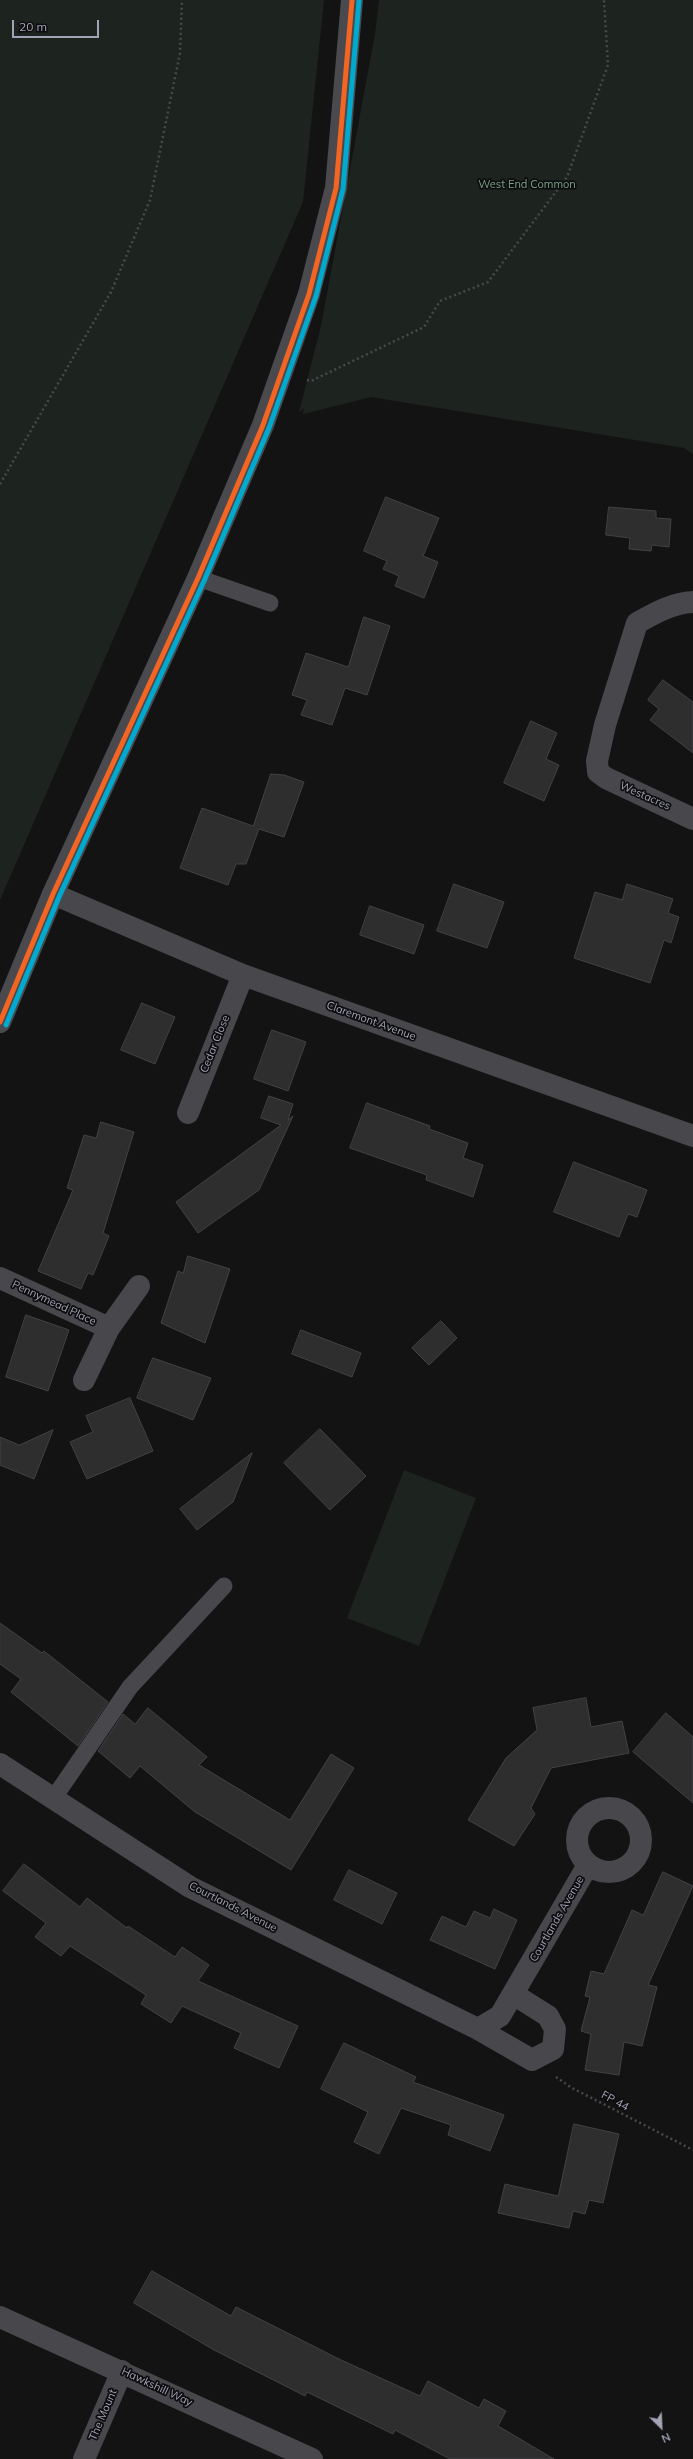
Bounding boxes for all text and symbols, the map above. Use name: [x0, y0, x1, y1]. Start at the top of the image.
scale bar: [14, 12, 101, 38]
text: 20 m: [19, 19, 47, 34]
park label: West End Common: [478, 178, 576, 192]
street label: Westacres: [618, 779, 672, 813]
street label: Claremont Avenue: [325, 999, 417, 1043]
street label: Cedar Close: [197, 1013, 233, 1075]
street label: Pennymead Place: [10, 1278, 98, 1328]
street label: Courtlands Avenue: [527, 1874, 587, 1964]
street label: Courtlands Avenue: [187, 1879, 279, 1935]
street label: FP 44: [599, 2088, 631, 2114]
street label: Hawkshill Way: [119, 2365, 195, 2409]
street label: The Mount: [86, 2387, 120, 2443]
north arrow: [641, 2407, 681, 2447]
text: N: [659, 2430, 673, 2446]

